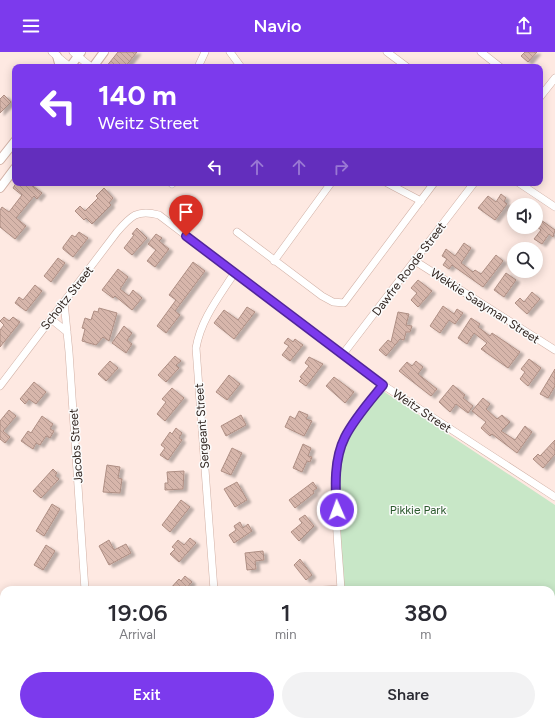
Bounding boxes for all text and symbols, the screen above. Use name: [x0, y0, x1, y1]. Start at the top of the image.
icon: menu: [20, 15, 42, 37]
text: Navio: [254, 15, 301, 37]
icon: share: [513, 15, 535, 37]
text: 140 m: [98, 78, 177, 112]
icon: left: [32, 80, 84, 132]
text: Weitz Street: [98, 112, 199, 134]
icon: left: [204, 156, 226, 178]
icon: ahead: [246, 156, 268, 178]
icon: ahead: [288, 156, 310, 178]
icon: right: [330, 156, 352, 178]
pin: [169, 195, 203, 236]
map controls: [507, 198, 543, 278]
button: sound: [507, 198, 543, 234]
icon: arrive: [175, 201, 197, 223]
street label: Dawfre Roode Street: [369, 219, 449, 318]
button: search: [507, 242, 543, 278]
street label: Scholtz Street: [38, 263, 97, 333]
street label: Wekkie Saayman Street: [428, 266, 542, 347]
street label: Sergeant Street: [192, 382, 212, 469]
street label: Weitz Street: [390, 386, 454, 436]
street label: Jacobs Street: [66, 408, 86, 484]
position arrow: [316, 489, 358, 531]
park label: Pikkie Park: [390, 503, 446, 517]
text: 19:06: [108, 598, 167, 627]
text: 1: [281, 598, 291, 627]
text: 380: [404, 598, 447, 627]
text: Arrival: [119, 627, 156, 642]
text: min: [275, 627, 296, 642]
text: m: [420, 627, 431, 642]
button: Exit: [20, 672, 274, 718]
button: Share: [282, 672, 535, 718]

